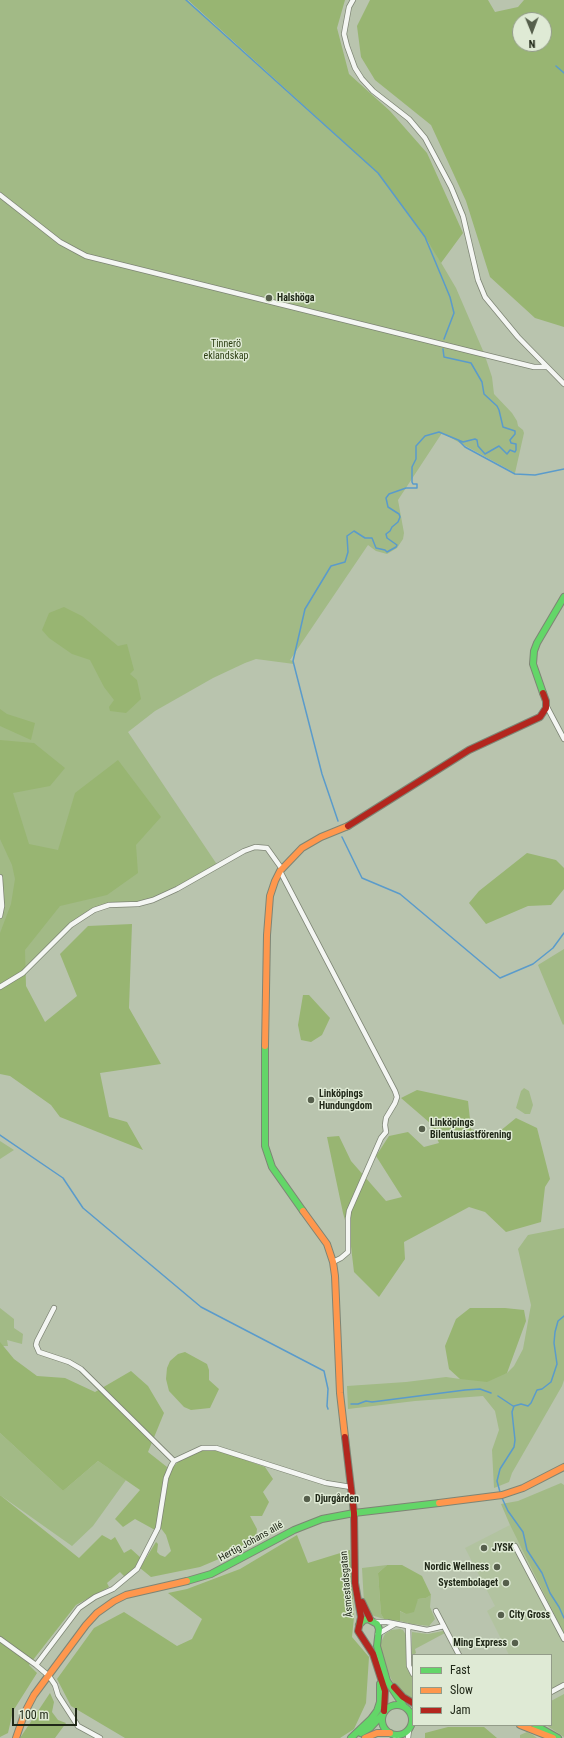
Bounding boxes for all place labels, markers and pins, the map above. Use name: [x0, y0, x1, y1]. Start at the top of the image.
place label: Halshöga: [277, 292, 315, 304]
marker: Halshöga: [264, 293, 274, 303]
place label: Linköpings Hundungdom: [319, 1088, 372, 1112]
marker: Linköpings Hundungdom: [306, 1095, 316, 1105]
place label: Linköpings Bilentusiastförening: [430, 1117, 511, 1140]
marker: Linköpings Bilentusiastförening: [417, 1124, 427, 1134]
place label: Djurgården: [315, 1493, 359, 1505]
marker: Djurgården: [302, 1494, 312, 1504]
place label: JYSK: [492, 1542, 513, 1554]
marker: JYSK: [479, 1543, 489, 1553]
place label: Nordic Wellness: [424, 1561, 489, 1573]
marker: Nordic Wellness: [492, 1562, 502, 1572]
place label: Systembolaget: [438, 1577, 498, 1589]
marker: Systembolaget: [501, 1578, 511, 1588]
place label: City Gross: [509, 1609, 550, 1621]
marker: City Gross: [496, 1610, 506, 1620]
place label: Ming Express: [453, 1637, 507, 1649]
marker: Ming Express: [510, 1638, 520, 1648]

